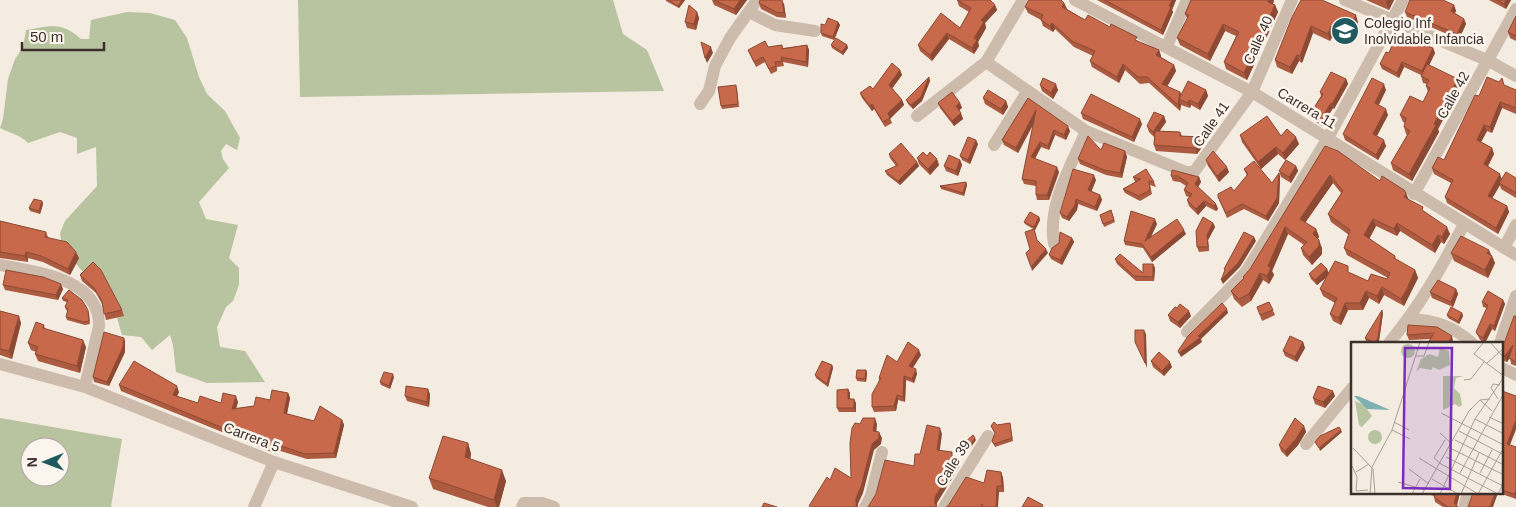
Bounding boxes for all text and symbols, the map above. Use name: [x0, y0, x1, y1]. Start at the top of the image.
street label: Calle 40: [1240, 13, 1276, 67]
place label: Colegio Inf Inolvidable Infancia: [1364, 15, 1484, 47]
school or university icon: Colegio Inf Inolvidable Infancia: [1330, 16, 1360, 46]
scale bar: [22, 20, 105, 52]
text: 50 m: [30, 28, 63, 45]
street label: Calle 42: [1434, 68, 1473, 121]
street label: Carrera 11: [1275, 84, 1340, 132]
street label: Calle 41: [1190, 98, 1232, 150]
inset map: [1351, 342, 1504, 494]
street label: Carrera 5: [222, 419, 283, 455]
north arrow: [20, 437, 70, 487]
street label: Calle 39: [933, 437, 974, 489]
text: N: [24, 457, 40, 467]

